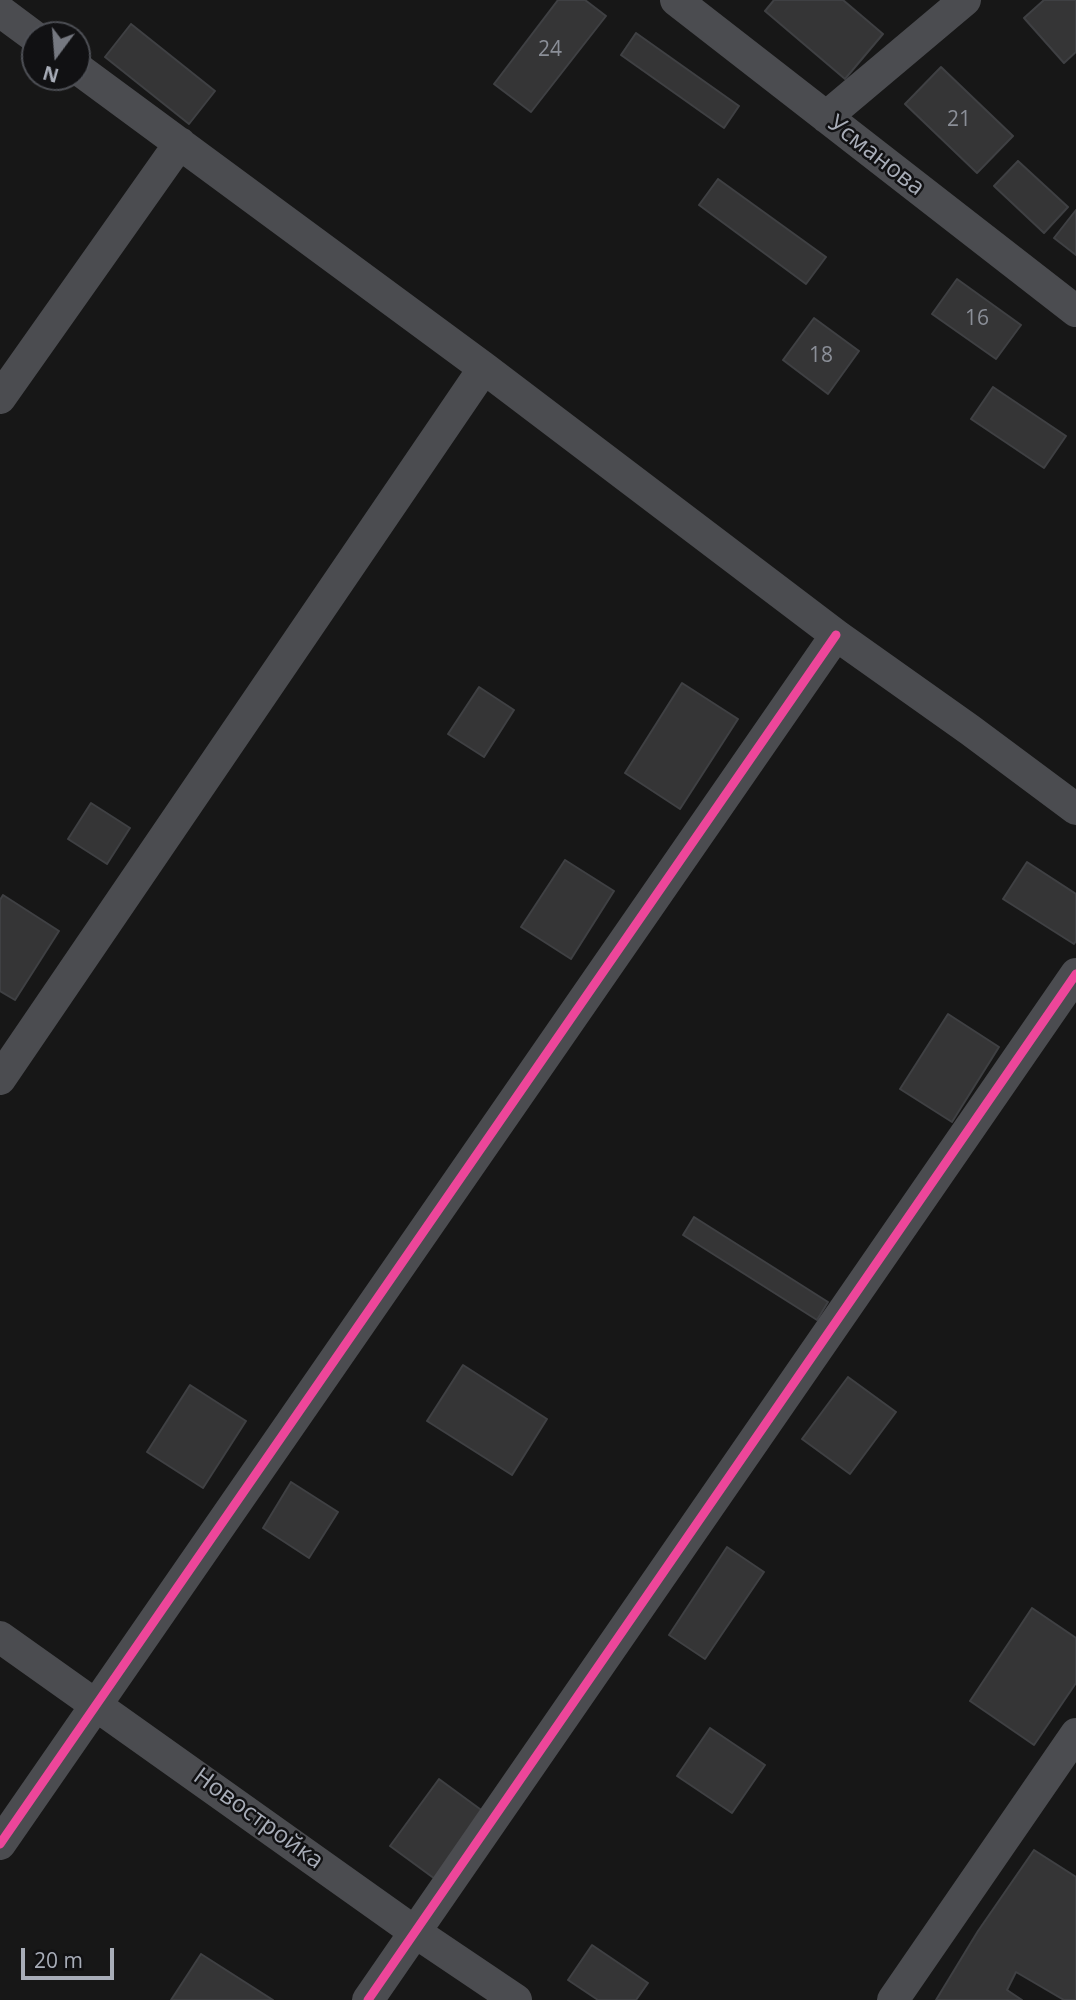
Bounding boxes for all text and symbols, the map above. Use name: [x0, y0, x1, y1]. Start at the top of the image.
north arrow: [21, 21, 91, 91]
house number: 24: [538, 37, 562, 63]
text: N: [40, 60, 62, 89]
house number: 21: [947, 107, 971, 133]
street label: Усманова: [822, 110, 930, 202]
house number: 16: [965, 306, 989, 332]
house number: 18: [809, 343, 833, 369]
street label: Новостройка: [188, 1762, 328, 1876]
scale bar: [24, 1934, 117, 1978]
text: 20 m: [34, 1946, 83, 1974]

